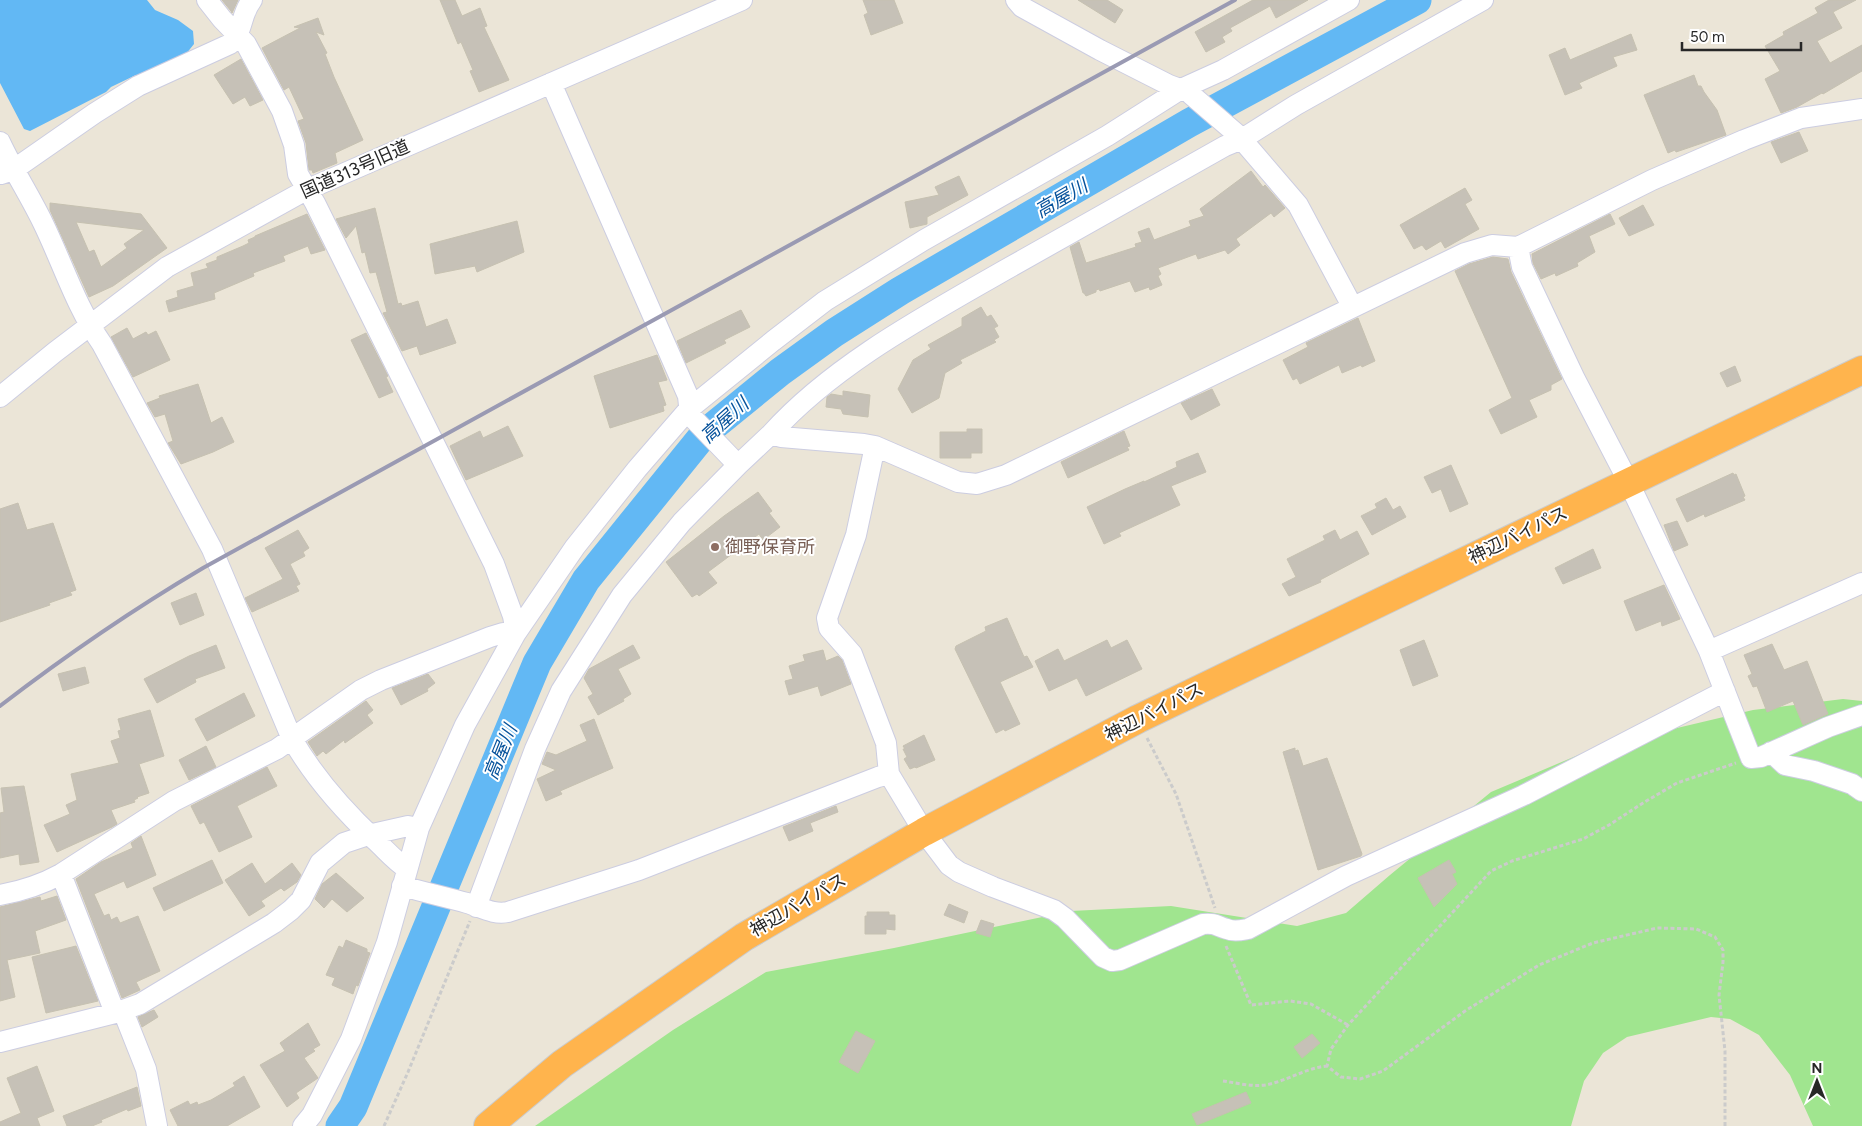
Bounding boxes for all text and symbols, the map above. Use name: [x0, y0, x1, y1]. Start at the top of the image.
scale bar: [1682, 20, 1801, 52]
text: 50 m: [1690, 28, 1725, 46]
street label: 国道313号旧道: [297, 135, 413, 203]
water label: 高屋川: [1031, 173, 1093, 223]
water label: 高屋川: [695, 391, 755, 448]
street label: 神辺バイパス: [1465, 502, 1571, 568]
place label: 御野保育所: [725, 536, 815, 558]
marker: 御野保育所: [709, 541, 721, 553]
street label: 神辺バイパス: [1101, 678, 1207, 746]
water label: 高屋川: [479, 720, 523, 783]
street label: 神辺バイパス: [746, 869, 850, 941]
north arrow: [1792, 1056, 1842, 1106]
text: N: [1812, 1060, 1822, 1077]

